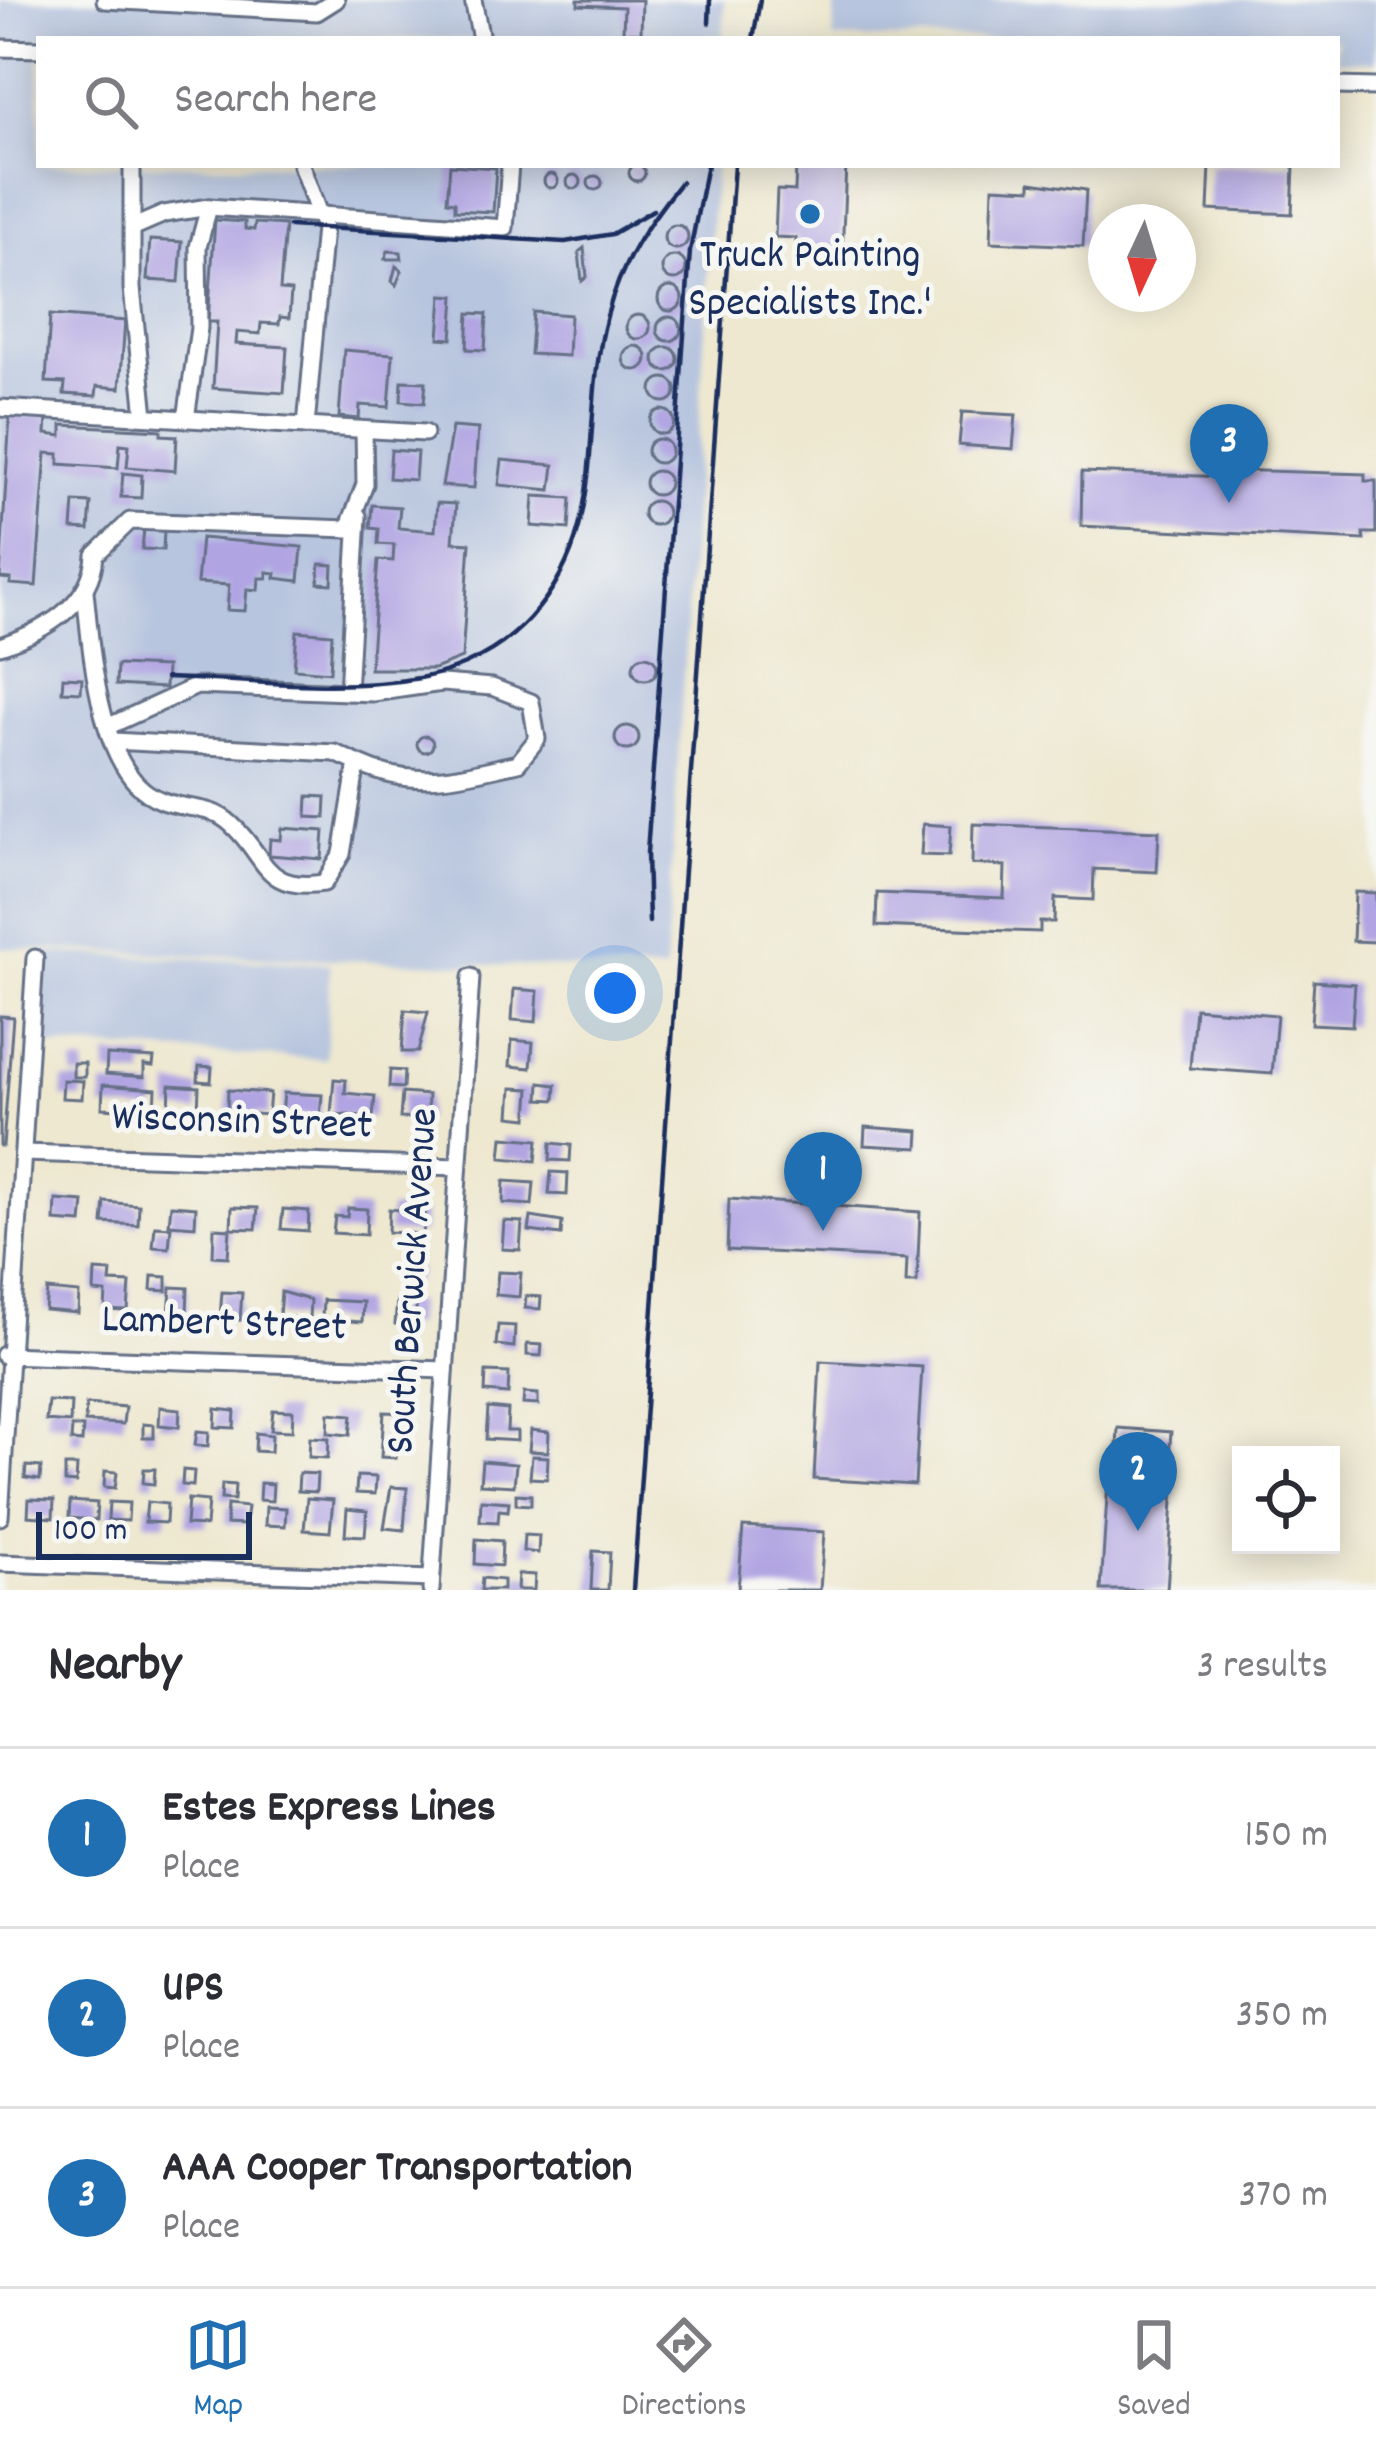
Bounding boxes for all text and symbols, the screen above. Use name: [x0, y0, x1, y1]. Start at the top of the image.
search box: [36, 36, 1340, 168]
icon: search: [78, 69, 144, 135]
text: Search here: [174, 70, 377, 134]
marker: Truck Painting Specialists Inc.': [797, 201, 823, 227]
north arrow: [1088, 204, 1196, 312]
place label: Truck Painting Specialists Inc.': [688, 228, 932, 336]
pin: 3: [1190, 404, 1268, 503]
your location: [585, 963, 645, 1023]
street label: Wisconsin Street: [111, 1089, 373, 1159]
street label: South Berwick Avenue: [373, 1106, 457, 1456]
pin: 1: [784, 1132, 862, 1231]
street label: Lambert Street: [100, 1292, 348, 1360]
pin: 2: [1099, 1432, 1177, 1531]
map controls: [1232, 1446, 1340, 1554]
button: locate: [1232, 1446, 1340, 1554]
scale bar: [36, 1506, 252, 1559]
text: 100 m: [54, 1509, 127, 1556]
text: Nearby: [48, 1632, 181, 1704]
text: 3 results: [1197, 1641, 1328, 1696]
text: Estes Express Lines: [162, 1778, 496, 1842]
text: 1: [83, 1810, 91, 1865]
text: 150 m: [1244, 1810, 1328, 1865]
text: Place: [162, 1842, 240, 1897]
text: UPS: [162, 1958, 224, 2022]
text: 2: [78, 1990, 96, 2045]
text: 350 m: [1236, 1990, 1328, 2045]
text: Place: [162, 2022, 240, 2077]
text: AAA Cooper Transportation: [162, 2138, 632, 2202]
text: 3: [78, 2170, 96, 2225]
text: 370 m: [1239, 2170, 1328, 2225]
text: Place: [162, 2202, 240, 2257]
tab: Map: [185, 2312, 251, 2431]
tab: Directions: [622, 2312, 747, 2431]
tab: Saved: [1117, 2312, 1191, 2431]

